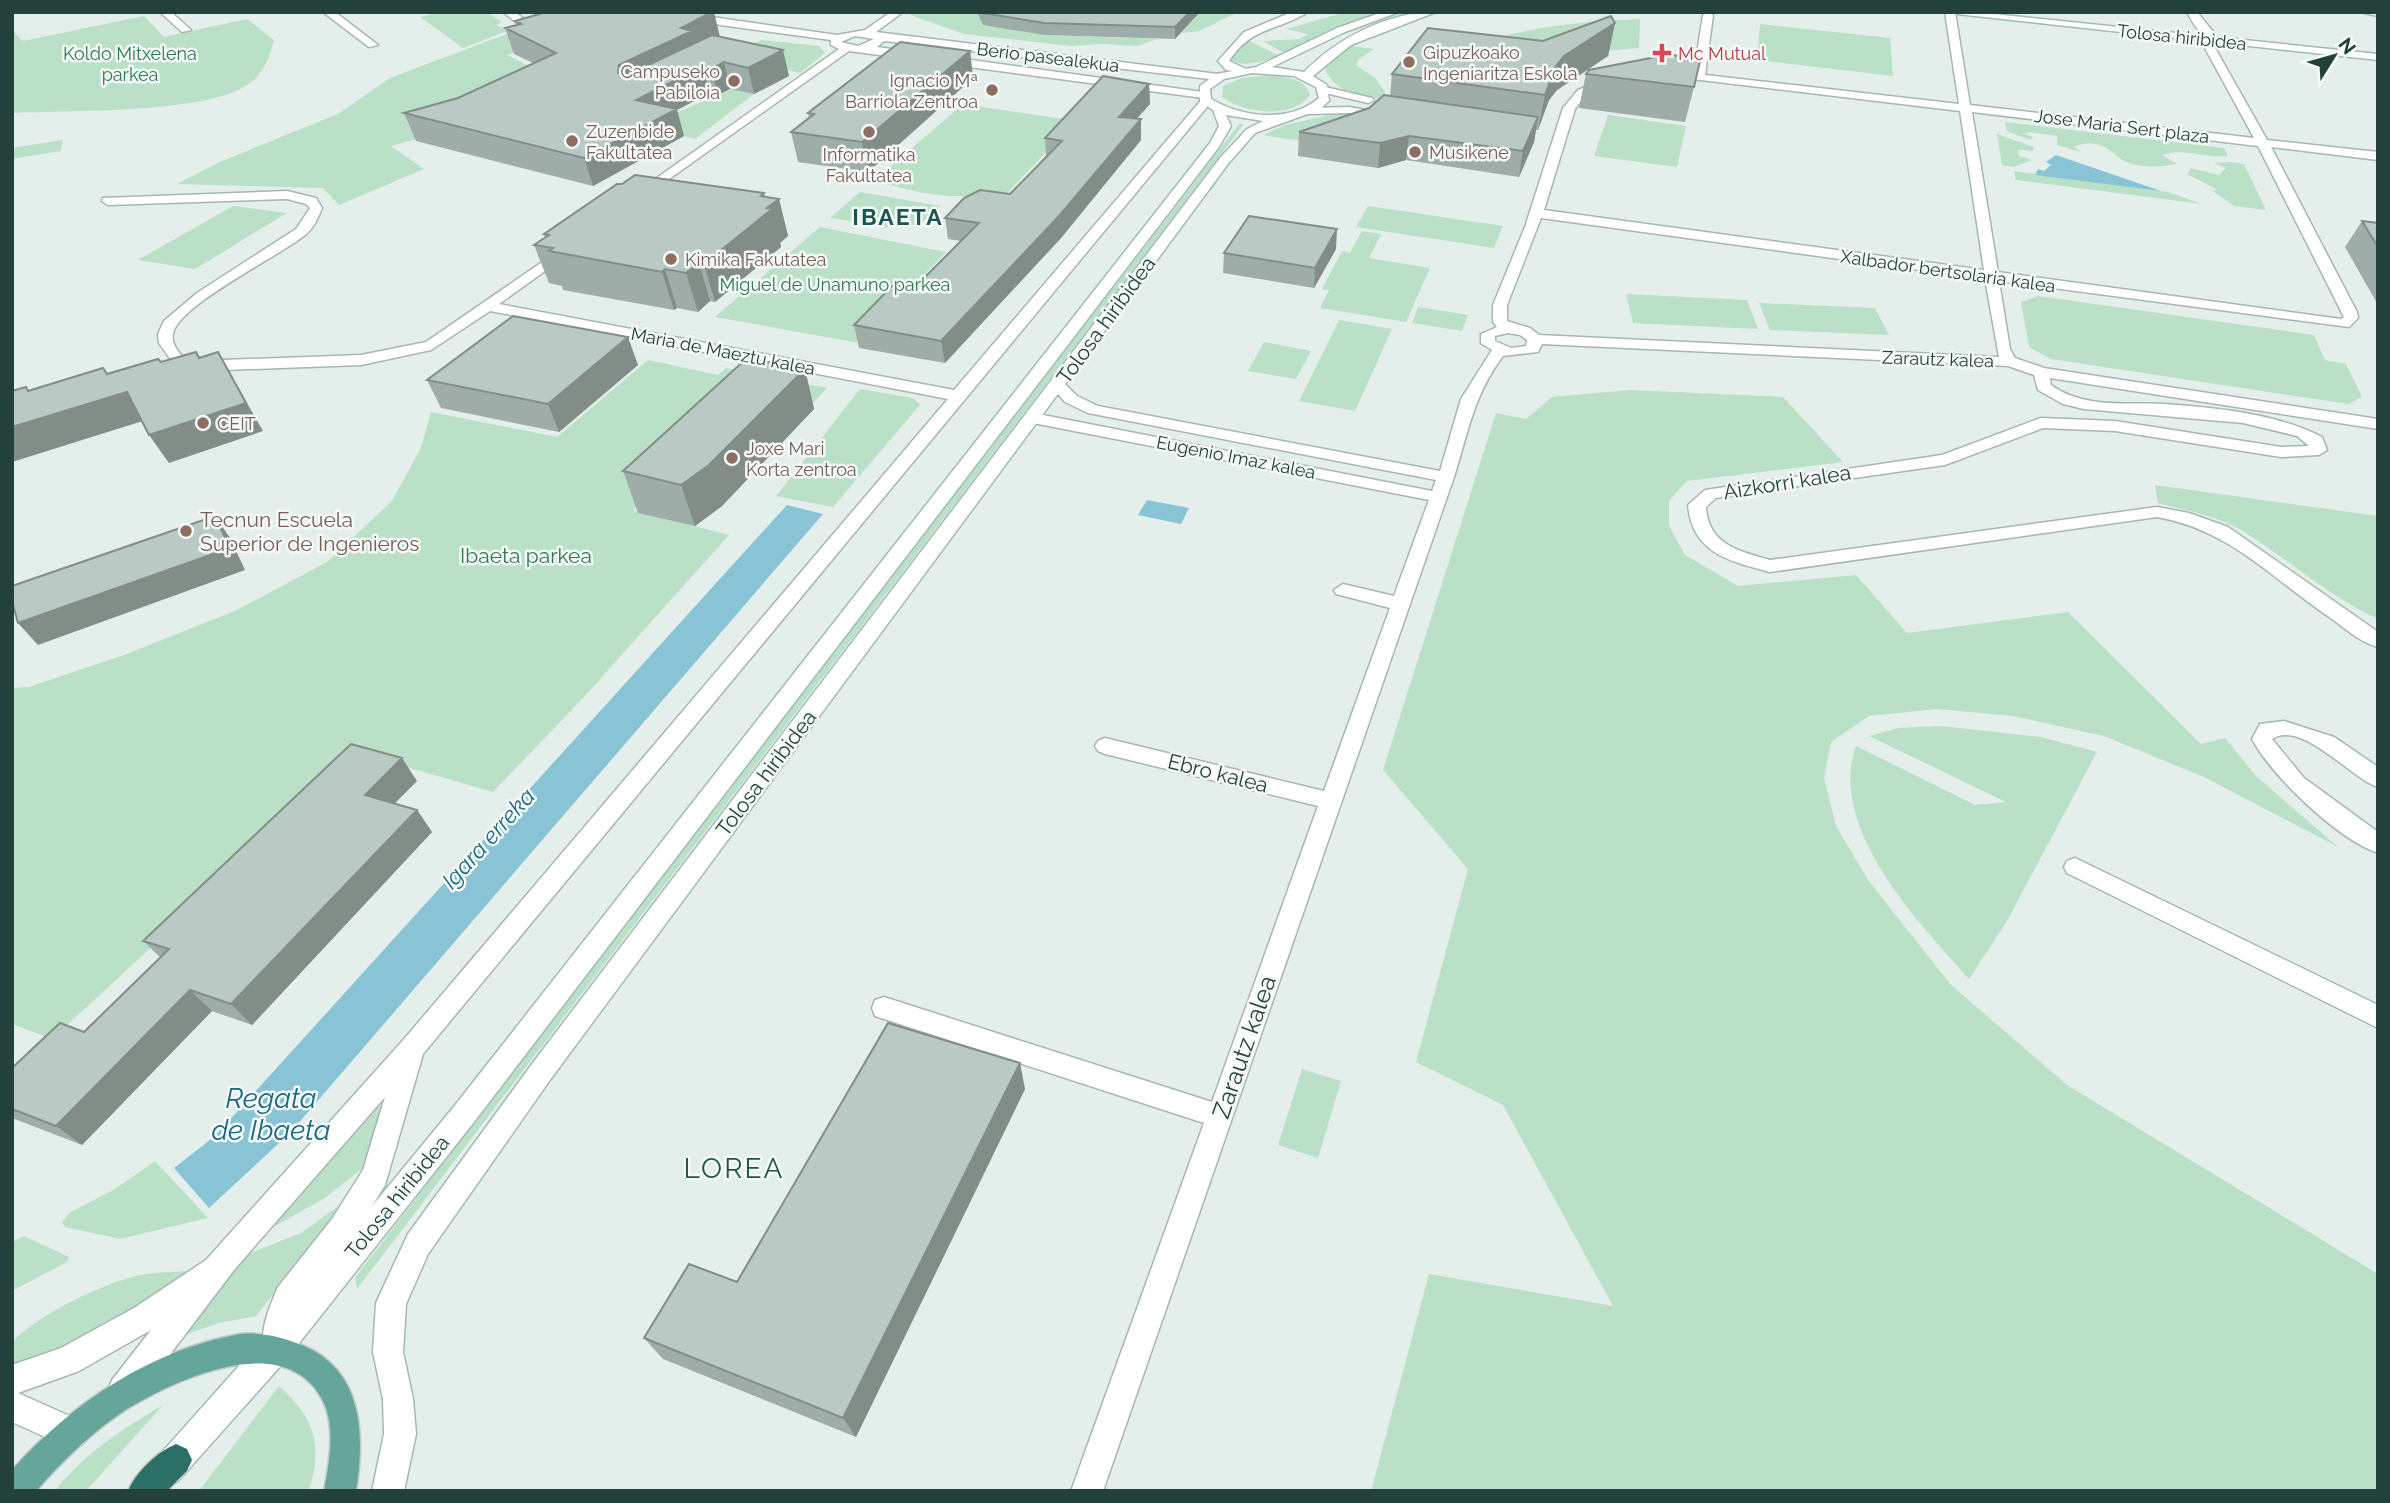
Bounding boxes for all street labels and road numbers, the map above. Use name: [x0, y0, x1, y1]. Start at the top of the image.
street label: Tolosa hiribidea: [2116, 20, 2248, 54]
street label: Berio pasealekua: [975, 38, 1121, 76]
street label: Jose Maria Sert plaza: [2033, 105, 2211, 147]
street label: Xalbador bertsolaria kalea: [1839, 246, 2057, 296]
street label: Tolosa hiribidea: [1051, 251, 1161, 389]
street label: Maria de Maeztu kalea: [629, 323, 817, 379]
street label: Zarautz kalea: [1882, 347, 1994, 371]
street label: Eugenio Imaz kalea: [1155, 431, 1317, 483]
street label: Aizkorri kalea: [1721, 460, 1853, 504]
street label: Tolosa hiribidea: [711, 705, 821, 841]
street label: Ebro kalea: [1165, 748, 1271, 798]
street label: Zarautz kalea: [1206, 972, 1282, 1122]
street label: Tolosa hiribidea: [340, 1130, 454, 1264]

